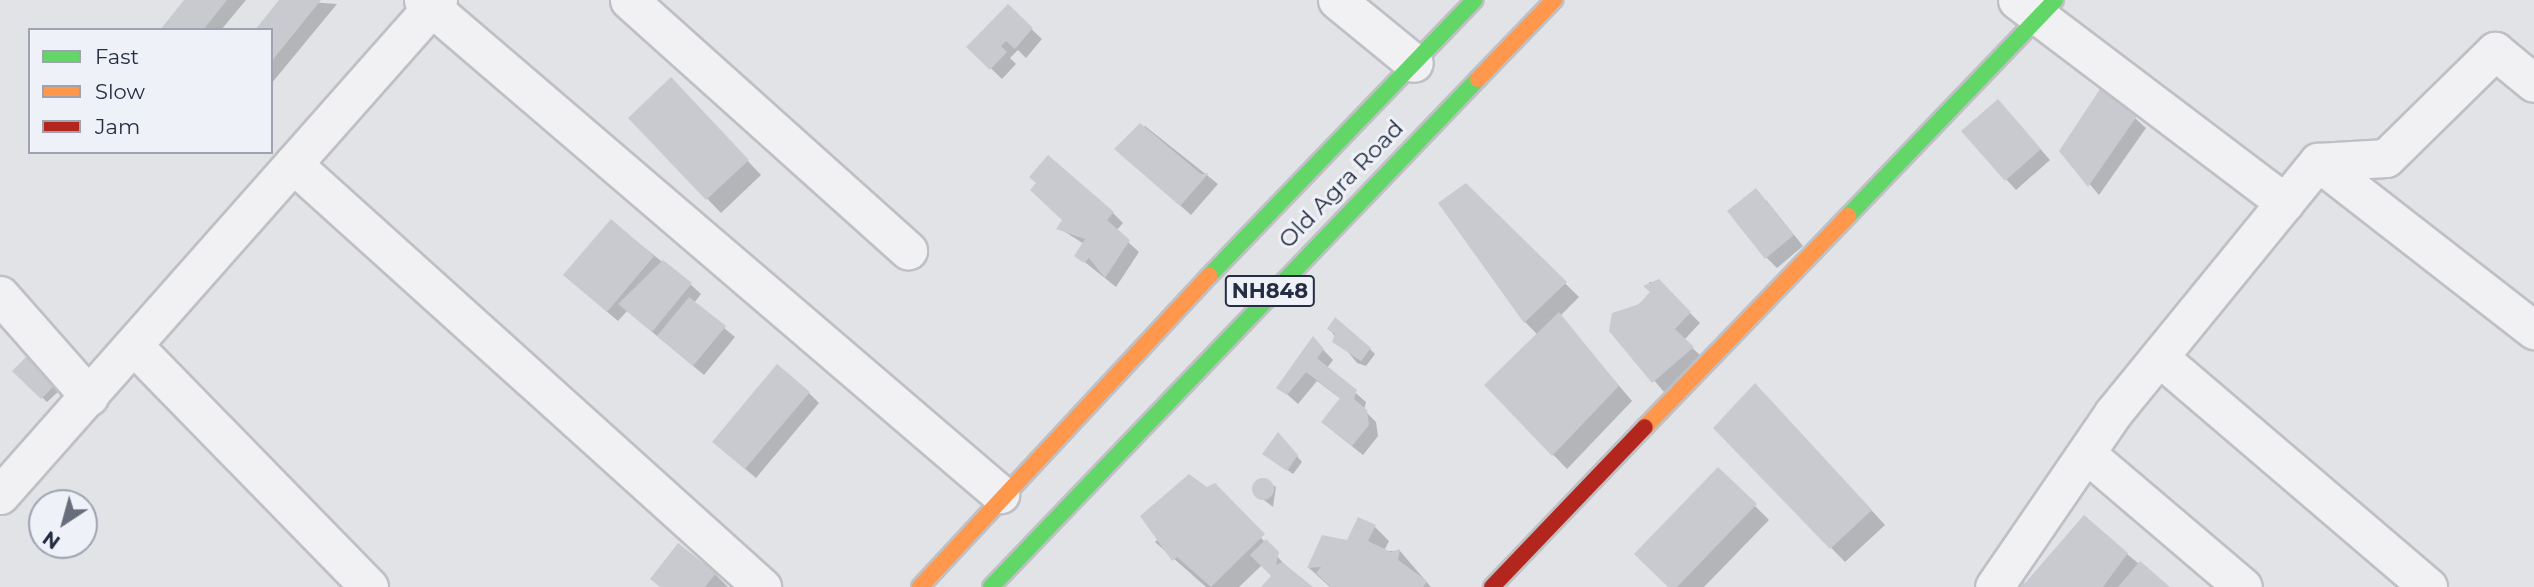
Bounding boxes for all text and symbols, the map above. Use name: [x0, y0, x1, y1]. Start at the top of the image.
legend: [28, 28, 273, 154]
text: Fast: [95, 44, 139, 69]
text: Slow: [95, 79, 145, 104]
text: Jam: [95, 114, 140, 139]
street label: Old Agra Road: [1273, 114, 1409, 254]
road number: NH848: [1224, 274, 1316, 308]
north arrow: [28, 489, 98, 559]
text: N: [39, 526, 65, 554]

